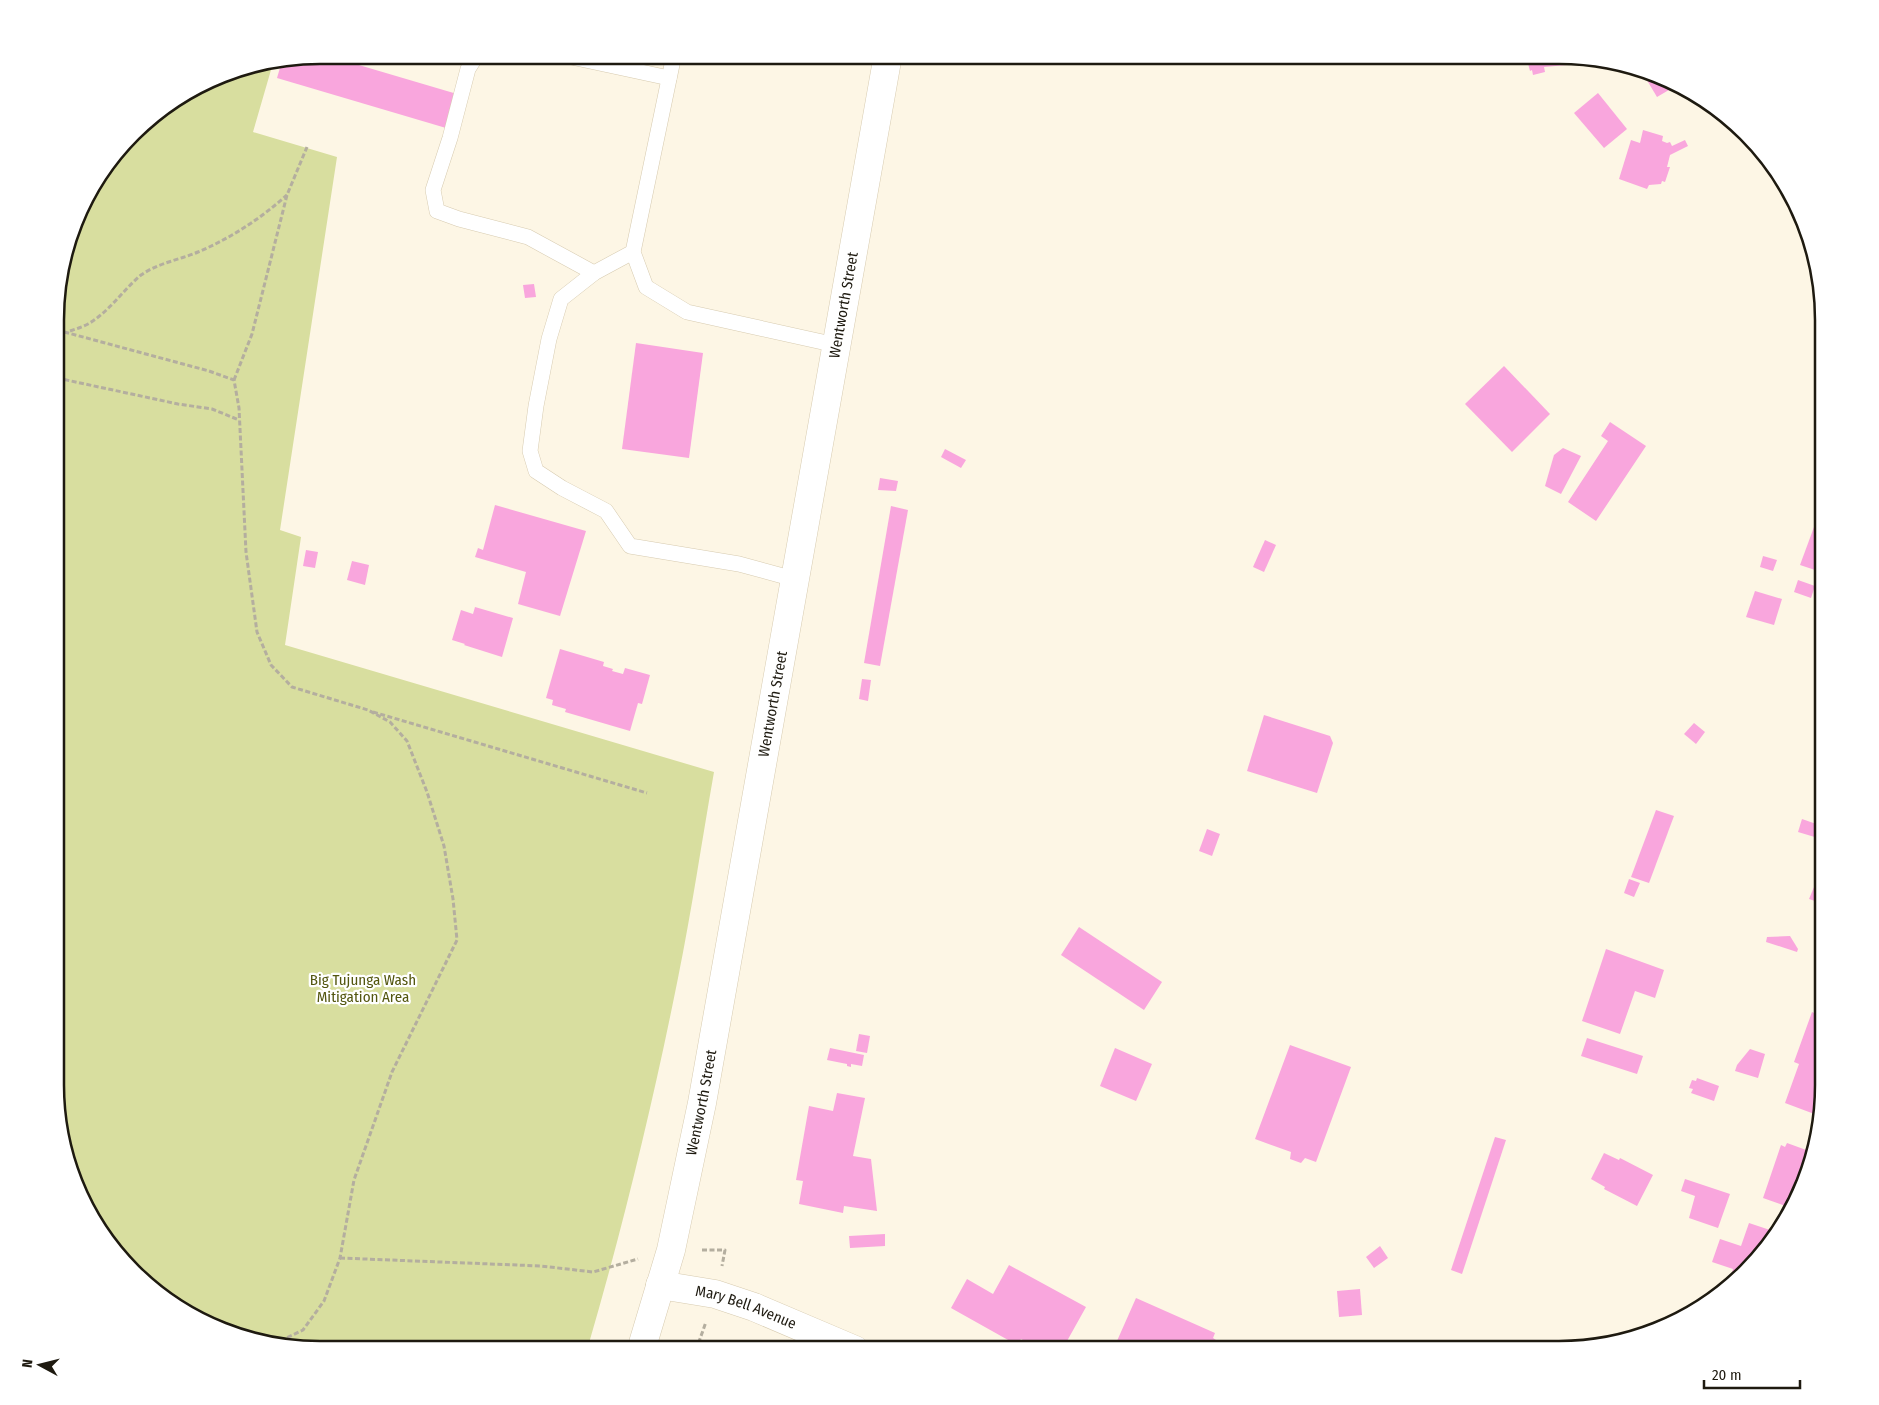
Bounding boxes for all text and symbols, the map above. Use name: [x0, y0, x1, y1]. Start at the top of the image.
street label: Wentworth Street: [825, 250, 862, 360]
street label: Wentworth Street: [755, 649, 791, 758]
park label: Big Tujunga Wash Mitigation Area: [310, 971, 416, 1006]
street label: Wentworth Street: [682, 1048, 720, 1157]
street label: Mary Bell Avenue: [694, 1282, 799, 1333]
north arrow: [15, 1340, 65, 1390]
text: N: [19, 1358, 37, 1369]
scale bar: [1704, 1358, 1800, 1390]
text: 20 m: [1712, 1366, 1742, 1384]

